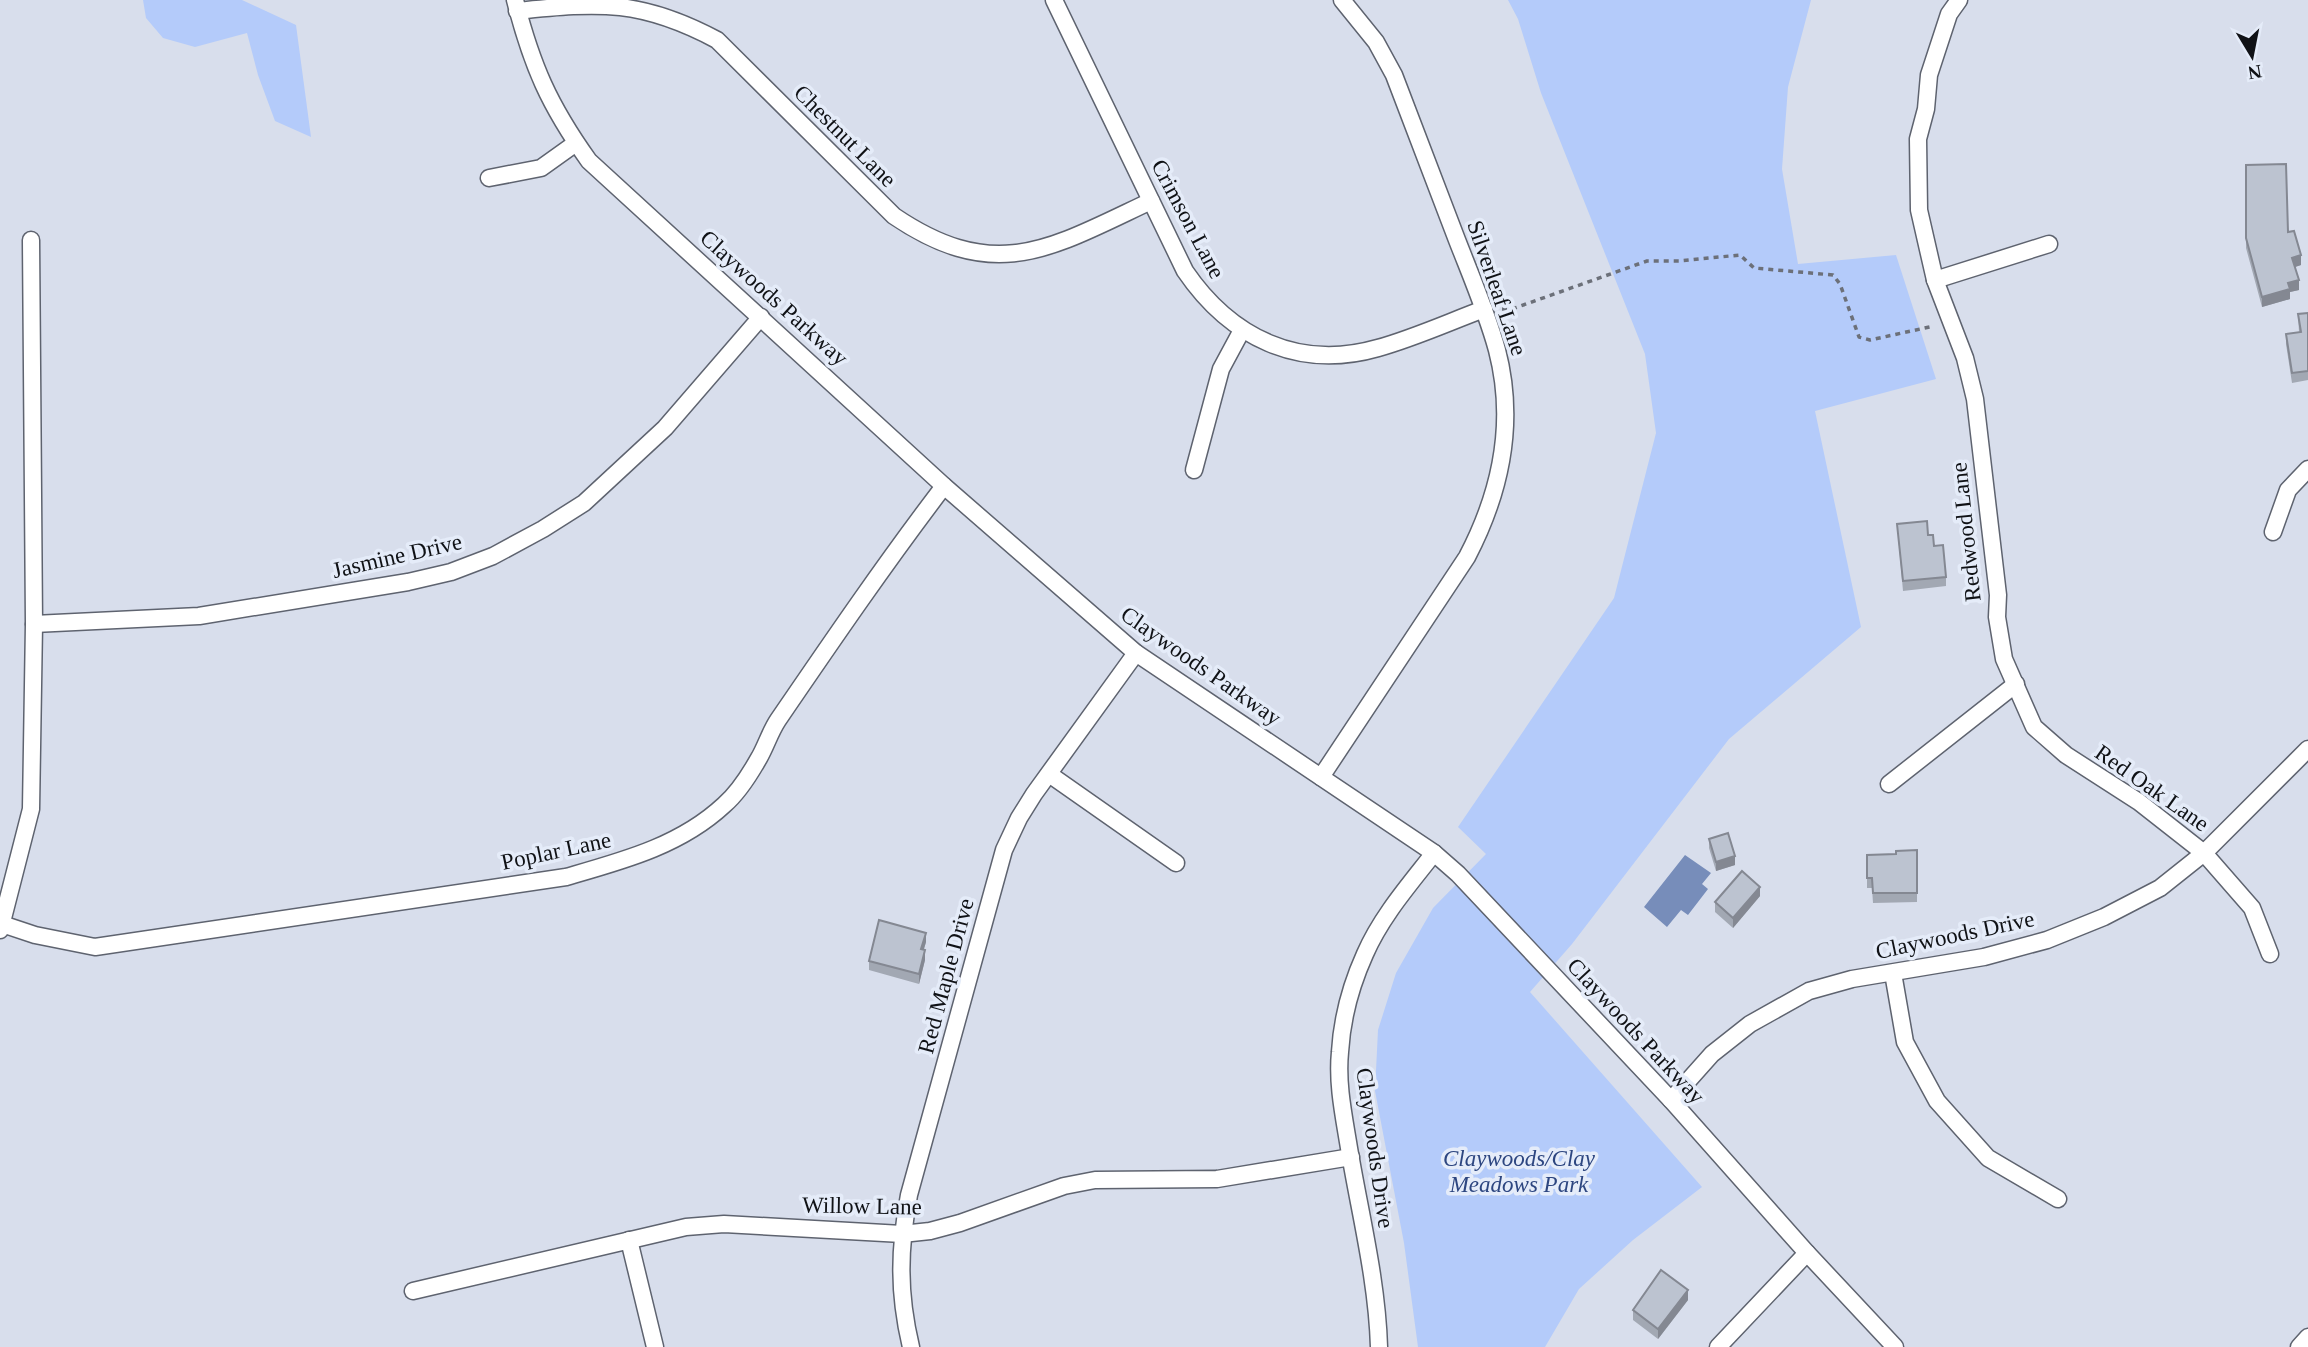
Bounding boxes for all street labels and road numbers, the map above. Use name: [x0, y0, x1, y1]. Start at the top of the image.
street label: Chestnut Lane: [789, 80, 901, 192]
street label: Crimson Lane: [1146, 155, 1230, 283]
street label: Silverleaf Lane: [1462, 217, 1532, 359]
street label: Claywoods Parkway: [695, 225, 853, 371]
street label: Redwood Lane: [1946, 461, 1986, 603]
street label: Jasmine Drive: [330, 529, 464, 583]
street label: Claywoods Parkway: [1116, 601, 1286, 731]
street label: Red Oak Lane: [2090, 740, 2214, 836]
street label: Poplar Lane: [499, 827, 613, 875]
street label: Red Maple Drive: [913, 896, 979, 1056]
street label: Claywoods Drive: [1873, 906, 2037, 964]
street label: Claywoods Parkway: [1562, 953, 1710, 1109]
street label: Claywoods Drive: [1351, 1066, 1399, 1230]
street label: Willow Lane: [802, 1192, 922, 1220]

